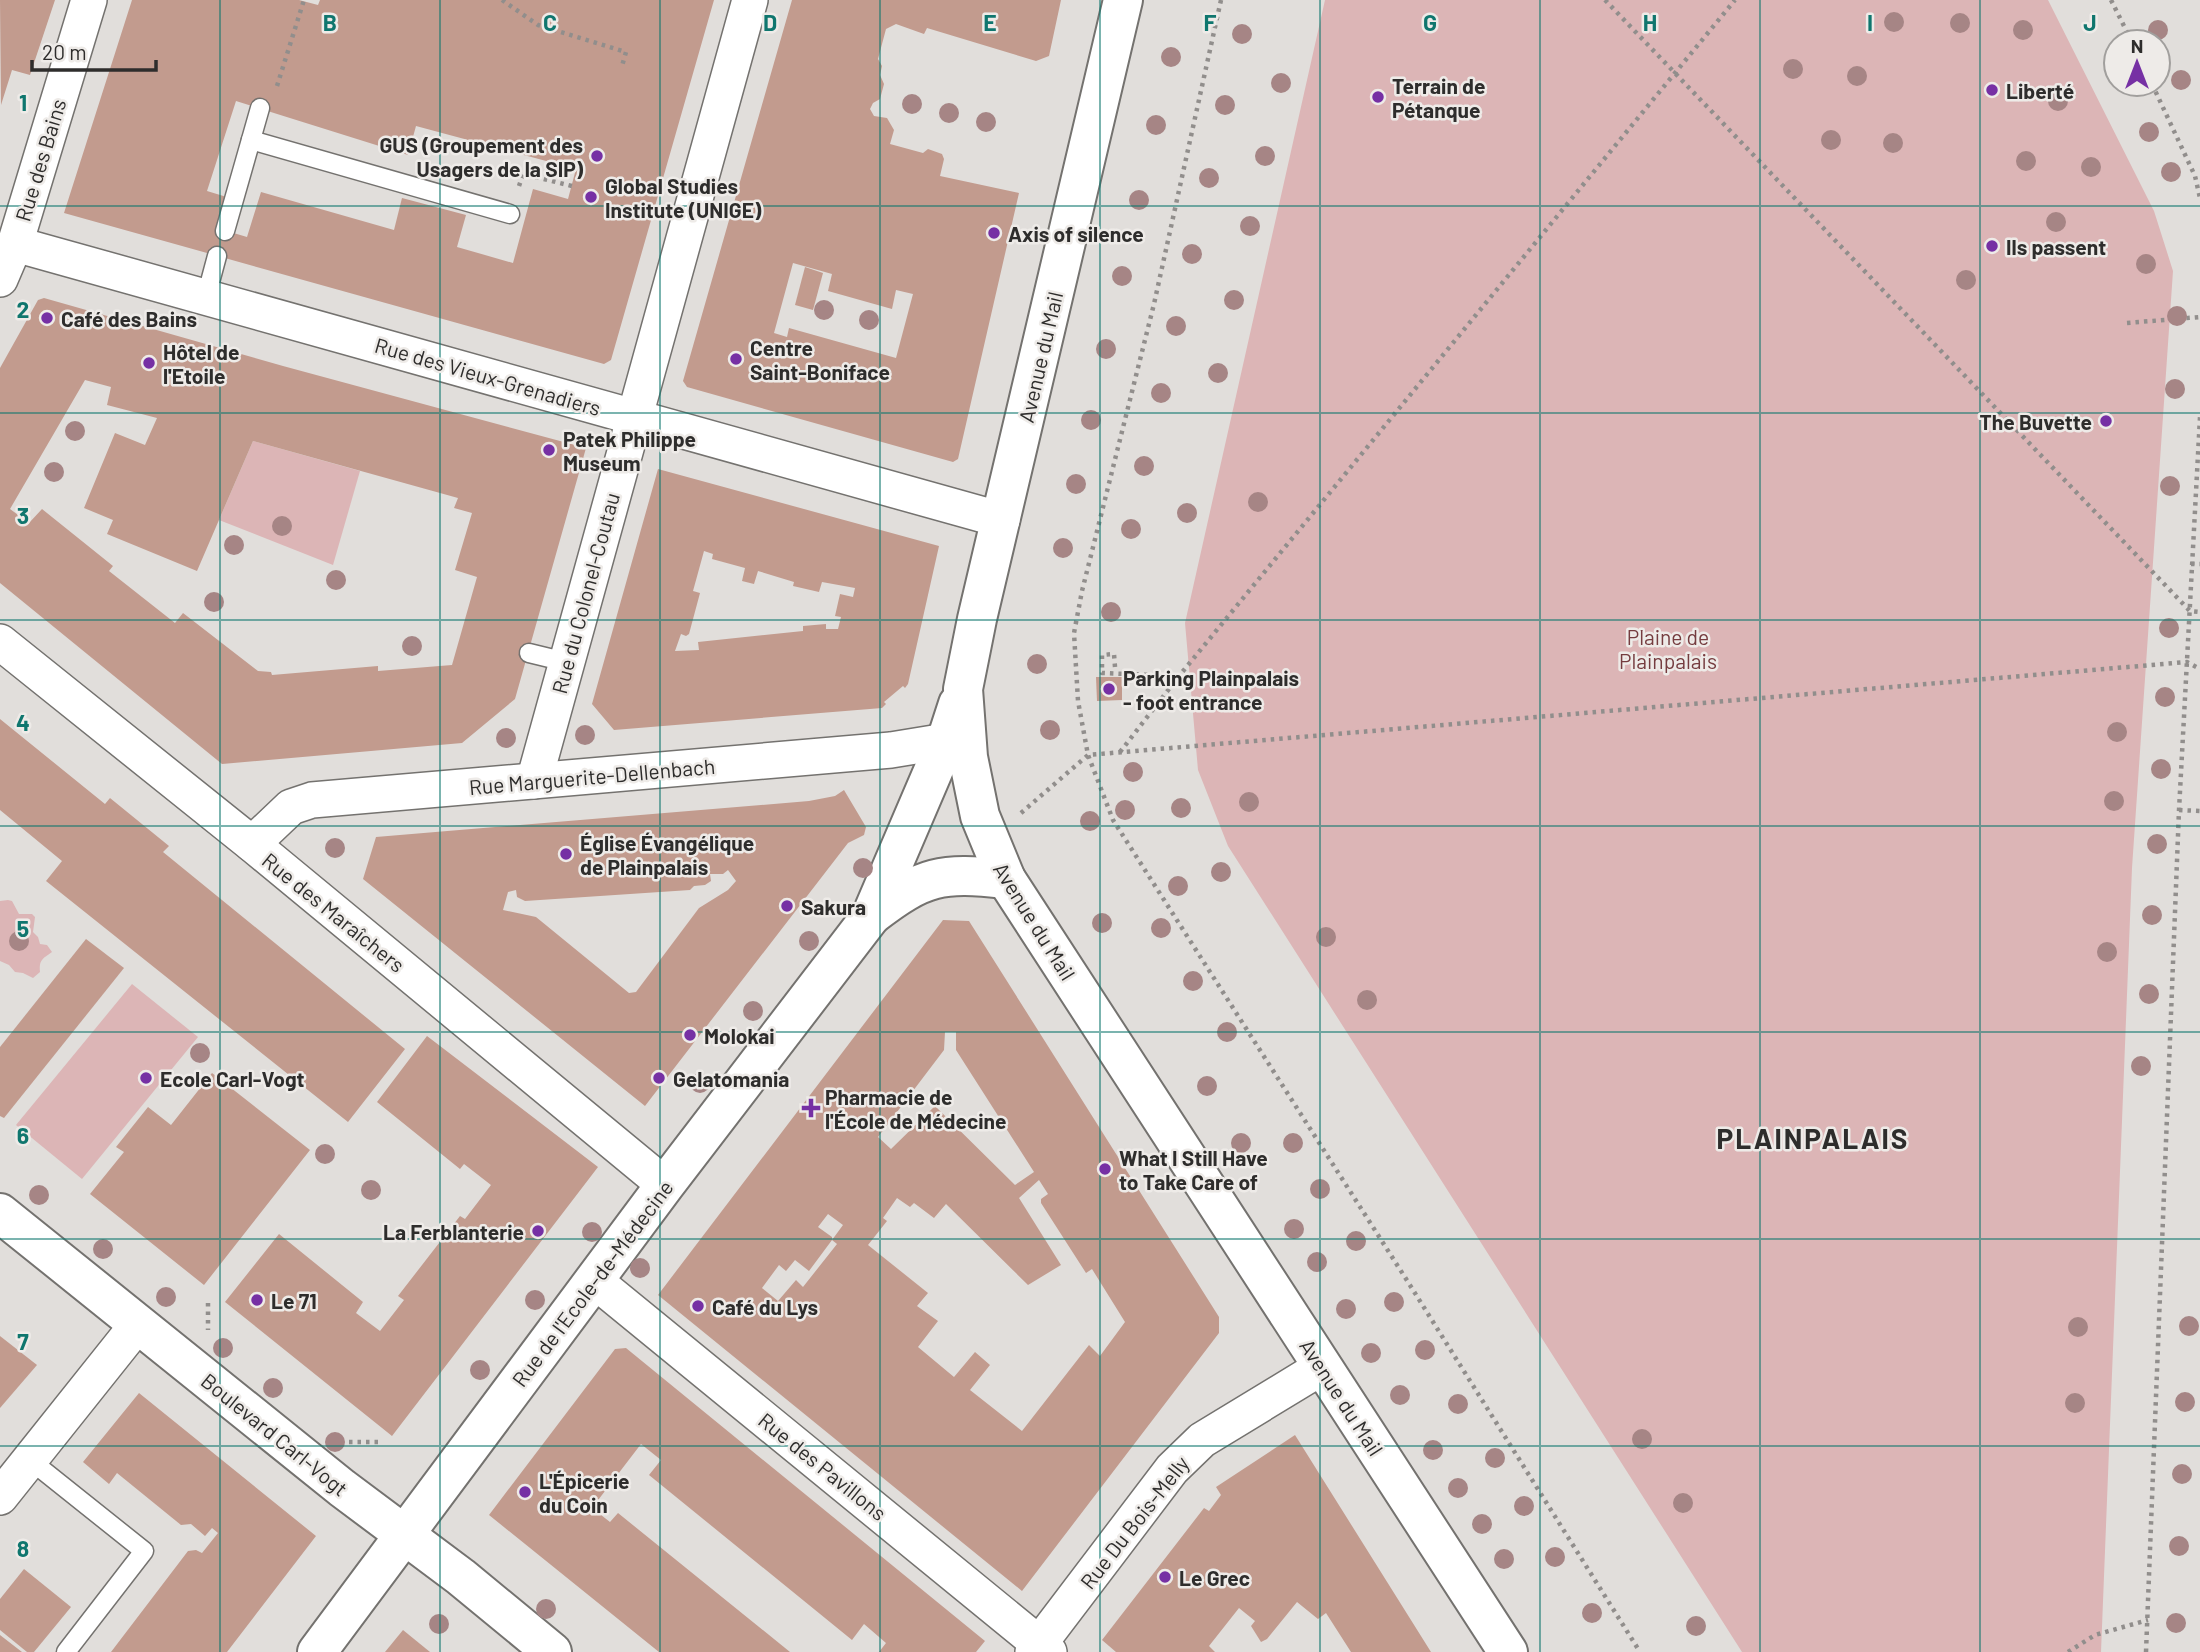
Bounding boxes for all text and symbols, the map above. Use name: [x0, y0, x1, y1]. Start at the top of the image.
text: B: [323, 8, 337, 36]
text: C: [543, 8, 557, 36]
text: D: [763, 8, 777, 36]
text: E: [983, 8, 997, 36]
text: F: [1204, 8, 1217, 36]
text: G: [1423, 8, 1437, 36]
text: H: [1643, 8, 1657, 36]
text: I: [1867, 8, 1873, 36]
text: J: [2083, 8, 2097, 36]
scale bar: [32, 28, 156, 72]
north arrow: [2102, 28, 2172, 98]
text: N: [2131, 34, 2143, 57]
text: 20 m: [42, 39, 87, 64]
place label: Terrain de Pétanque: [1392, 73, 1485, 122]
place label: Liberté: [2006, 78, 2074, 103]
marker: Liberté: [1984, 82, 2000, 98]
text: 1: [19, 88, 27, 116]
marker: Terrain de Pétanque: [1370, 89, 1386, 105]
street label: Rue des Bains: [10, 96, 70, 224]
place label: GUS (Groupement des Usagers de la SIP): [380, 132, 584, 181]
marker: GUS (Groupement des Usagers de la SIP): [589, 148, 605, 164]
place label: Global Studies Institute (UNIGE): [605, 173, 762, 222]
marker: Global Studies Institute (UNIGE): [583, 189, 599, 205]
place label: Axis of silence: [1008, 221, 1144, 246]
marker: Axis of silence: [986, 225, 1002, 241]
place label: Ils passent: [2006, 234, 2106, 259]
marker: Ils passent: [1984, 238, 2000, 254]
street label: Avenue du Mail: [1013, 289, 1067, 425]
text: 2: [17, 295, 29, 323]
place label: Café des Bains: [61, 306, 197, 331]
marker: Café des Bains: [39, 310, 55, 326]
street label: Rue des Vieux-Grenadiers: [372, 332, 604, 420]
place label: Centre Saint-Boniface: [750, 335, 890, 384]
place label: Hôtel de l'Etoile: [163, 339, 239, 388]
marker: Centre Saint-Boniface: [728, 351, 744, 367]
marker: Hôtel de l'Etoile: [141, 355, 157, 371]
place label: The Buvette: [1980, 409, 2092, 434]
marker: The Buvette: [2098, 413, 2114, 429]
place label: Patek Philippe Museum: [563, 426, 696, 475]
marker: Patek Philippe Museum: [541, 442, 557, 458]
street label: Rue du Colonel-Coutau: [546, 490, 624, 696]
text: 3: [17, 501, 29, 529]
park label: Plaine de Plainpalais: [1619, 624, 1717, 673]
place label: Parking Plainpalais - foot entrance: [1123, 665, 1299, 714]
marker: Parking Plainpalais - foot entrance: [1101, 681, 1117, 697]
text: 4: [16, 708, 30, 736]
street label: Rue Marguerite-Dellenbach: [468, 753, 716, 799]
place label: Église Évangélique de Plainpalais: [580, 830, 754, 879]
marker: Église Évangélique de Plainpalais: [558, 846, 574, 862]
street label: Rue des Maraîchers: [258, 847, 410, 977]
street label: Avenue du Mail: [989, 858, 1081, 984]
place label: Sakura: [801, 894, 866, 919]
marker: Sakura: [779, 898, 795, 914]
text: 5: [17, 914, 29, 942]
place label: Molokai: [704, 1023, 775, 1048]
marker: Molokai: [682, 1027, 698, 1043]
place label: Ecole Carl-Vogt: [160, 1066, 305, 1091]
place label: Gelatomania: [673, 1066, 789, 1091]
marker: Ecole Carl-Vogt: [138, 1070, 154, 1086]
marker: Gelatomania: [651, 1070, 667, 1086]
place label: Pharmacie de l'École de Médecine: [825, 1084, 1006, 1133]
marker: Pharmacie de l'École de Médecine: [803, 1100, 819, 1116]
text: 6: [17, 1121, 29, 1149]
district label: PLAINPALAIS: [1716, 1121, 1910, 1155]
place label: What I Still Have to Take Care of: [1119, 1145, 1268, 1194]
marker: What I Still Have to Take Care of: [1097, 1161, 1113, 1177]
street label: Rue de l'Ecole-de-Médecine: [506, 1175, 678, 1391]
place label: La Ferblanterie: [383, 1219, 524, 1244]
marker: La Ferblanterie: [530, 1223, 546, 1239]
place label: Le 71: [271, 1288, 317, 1313]
marker: Le 71: [249, 1292, 265, 1308]
place label: Café du Lys: [712, 1294, 818, 1319]
marker: Café du Lys: [690, 1298, 706, 1314]
text: 7: [17, 1327, 29, 1355]
street label: Avenue du Mail: [1295, 1334, 1389, 1460]
street label: Boulevard Carl-Vogt: [197, 1367, 353, 1501]
street label: Rue des Pavillons: [754, 1407, 892, 1525]
street label: Rue Du Bois-Melly: [1074, 1450, 1194, 1593]
place label: L'Épicerie du Coin: [539, 1468, 629, 1517]
marker: L'Épicerie du Coin: [517, 1484, 533, 1500]
text: 8: [17, 1534, 29, 1562]
place label: Le Grec: [1179, 1565, 1250, 1590]
marker: Le Grec: [1157, 1569, 1173, 1585]

